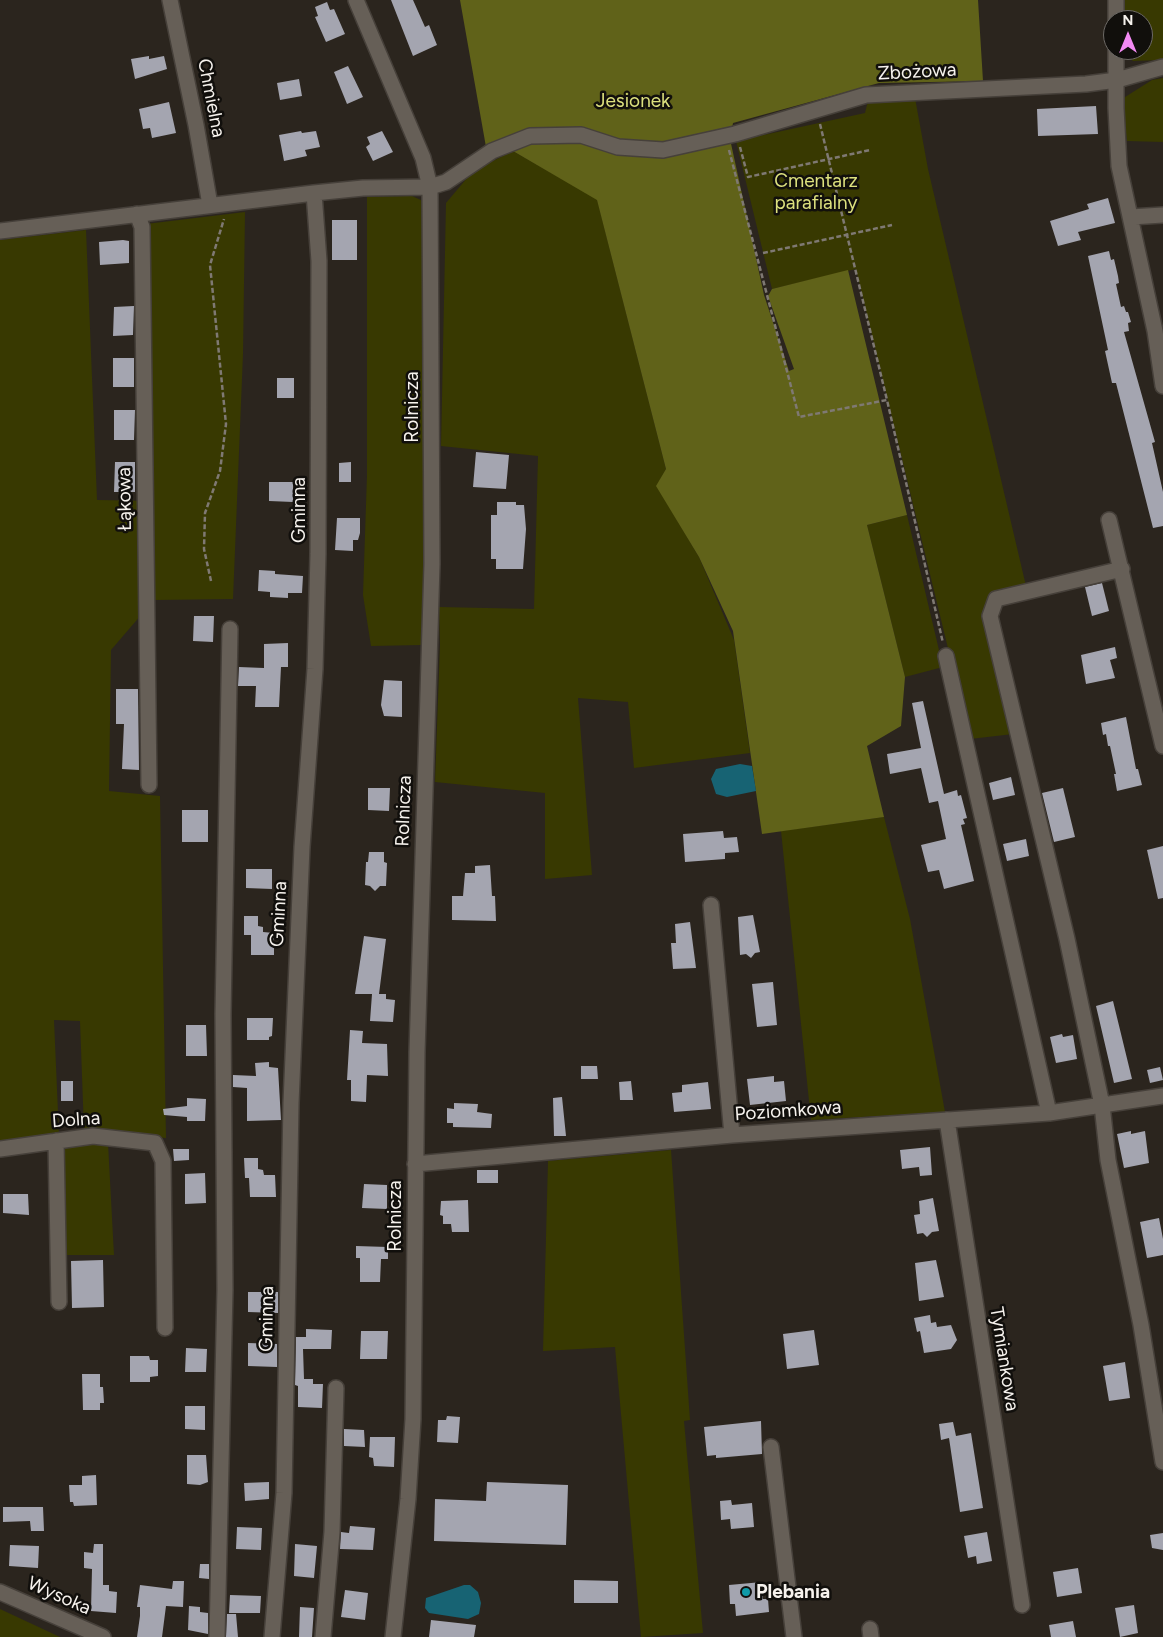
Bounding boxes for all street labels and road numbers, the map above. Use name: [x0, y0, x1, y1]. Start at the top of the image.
street label: Chmielna: [192, 57, 230, 139]
street label: Zbożowa: [877, 59, 957, 85]
street label: Rolnicza: [401, 371, 423, 443]
street label: Łąkowa: [113, 467, 137, 531]
street label: Gminna: [288, 477, 310, 543]
street label: Rolnicza: [391, 775, 417, 847]
street label: Gminna: [266, 880, 292, 948]
street label: Poziomkowa: [734, 1096, 842, 1126]
street label: Dolna: [51, 1107, 101, 1133]
street label: Rolnicza: [384, 1180, 406, 1252]
street label: Gminna: [255, 1286, 279, 1352]
street label: Tymiankowa: [985, 1305, 1023, 1413]
street label: Wysoka: [24, 1572, 94, 1620]

